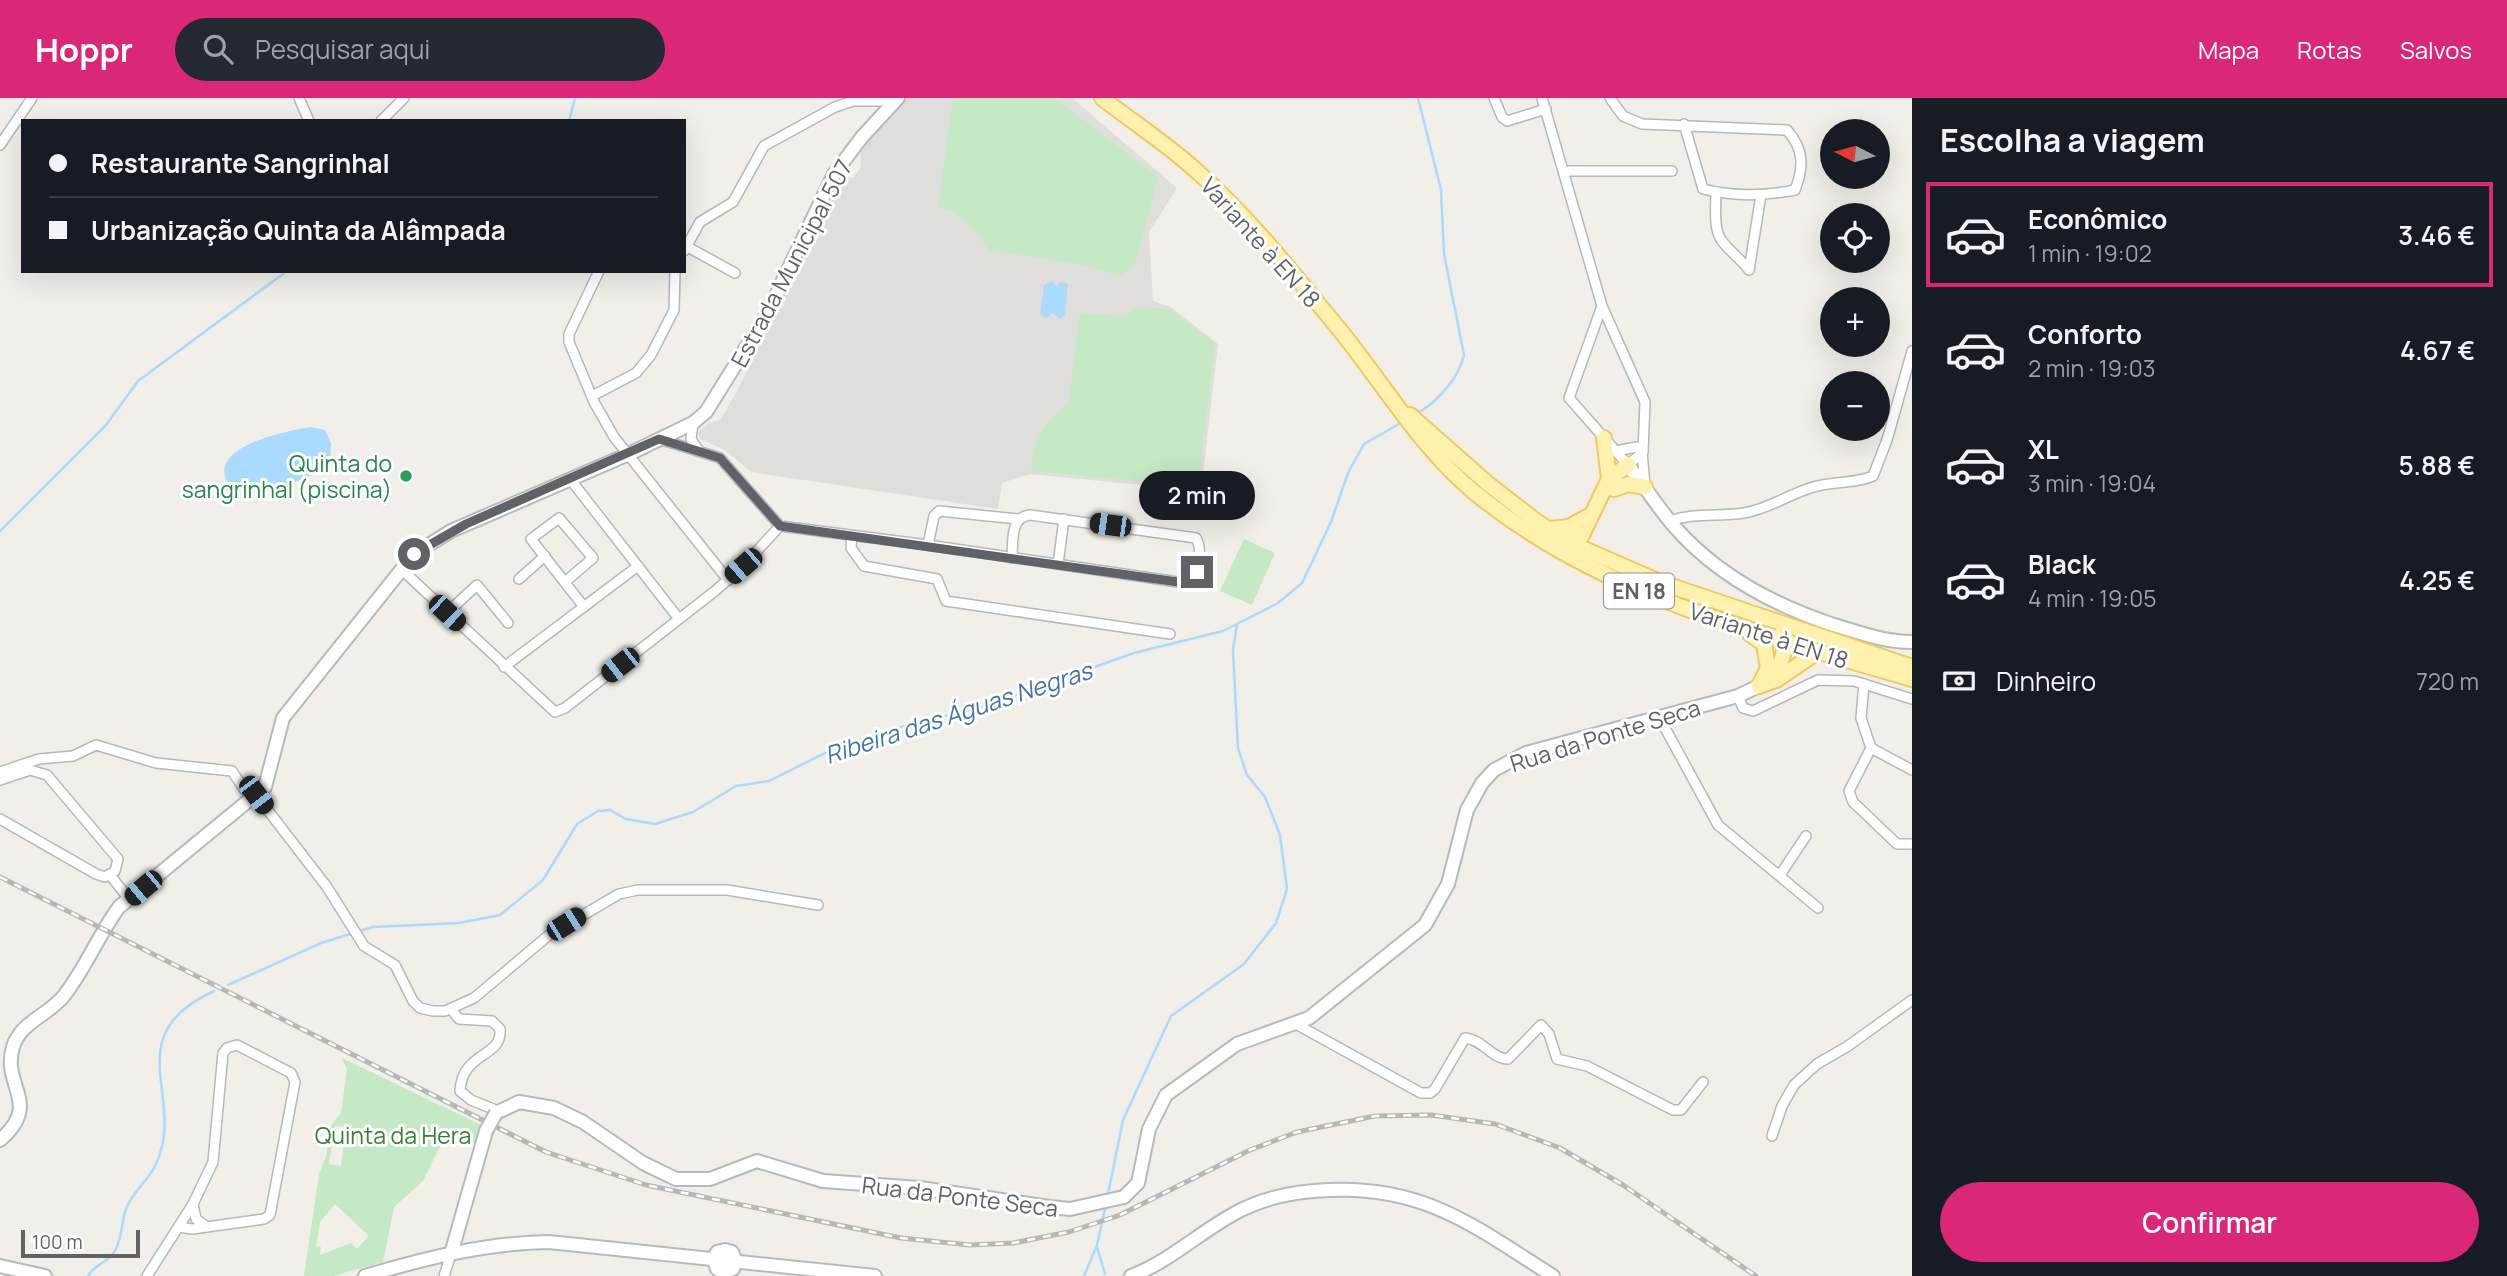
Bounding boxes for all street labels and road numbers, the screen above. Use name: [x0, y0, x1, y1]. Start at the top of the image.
street label: Estrada Municipal 507: [723, 154, 859, 372]
street label: Variante à EN 18: [1194, 170, 1328, 314]
road number: EN 18: [1604, 574, 1674, 608]
street label: Variante à EN 18: [1685, 594, 1853, 676]
street label: Rua da Ponte Seca: [1506, 691, 1704, 779]
street label: Rua da Ponte Seca: [860, 1168, 1060, 1224]

